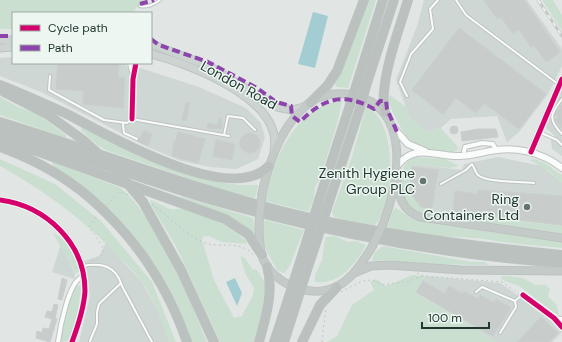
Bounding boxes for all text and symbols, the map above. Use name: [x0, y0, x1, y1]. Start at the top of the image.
legend: [12, 12, 152, 64]
text: Cycle path: [48, 20, 108, 36]
text: Path: [48, 40, 73, 56]
street label: London Road: [198, 57, 280, 113]
place label: Zenith Hygiene Group PLC: [319, 164, 415, 198]
marker: Zenith Hygiene Group PLC: [418, 176, 428, 186]
place label: Ring Containers Ltd: [423, 190, 519, 224]
marker: Ring Containers Ltd: [522, 202, 532, 212]
scale bar: [422, 304, 489, 330]
text: 100 m: [428, 310, 462, 326]

